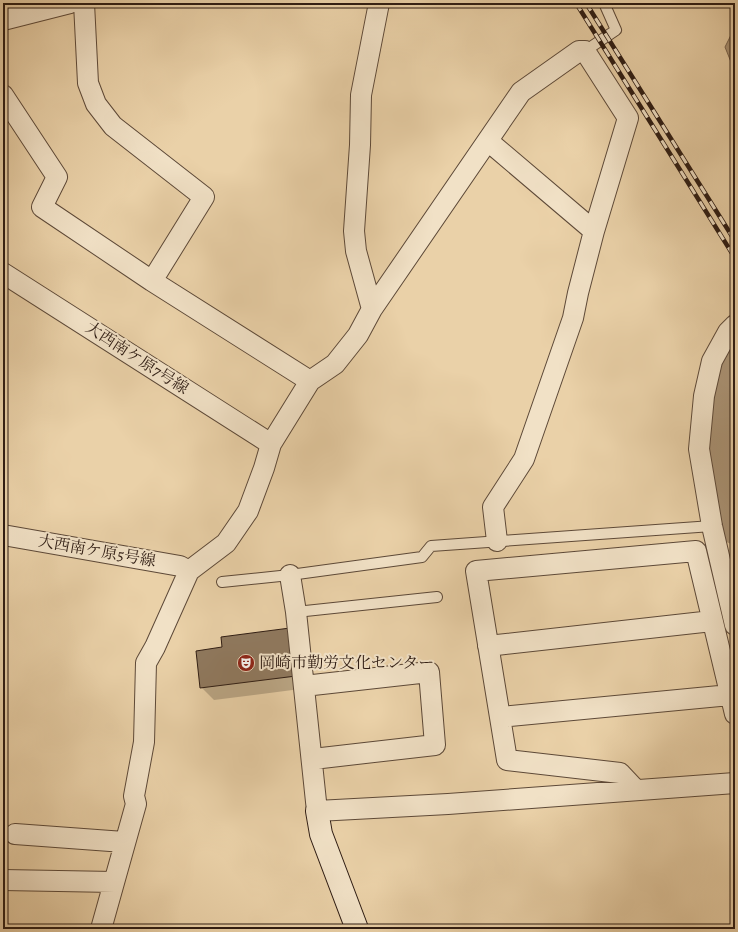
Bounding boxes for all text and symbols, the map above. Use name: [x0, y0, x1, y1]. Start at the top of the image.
street label: 大西南ケ原7号線: [81, 316, 193, 400]
street label: 大西南ケ原5号線: [37, 530, 157, 572]
place label: 岡崎市勤労文化センター: [259, 652, 434, 674]
theatre icon: 岡崎市勤労文化センター: [236, 653, 256, 673]

